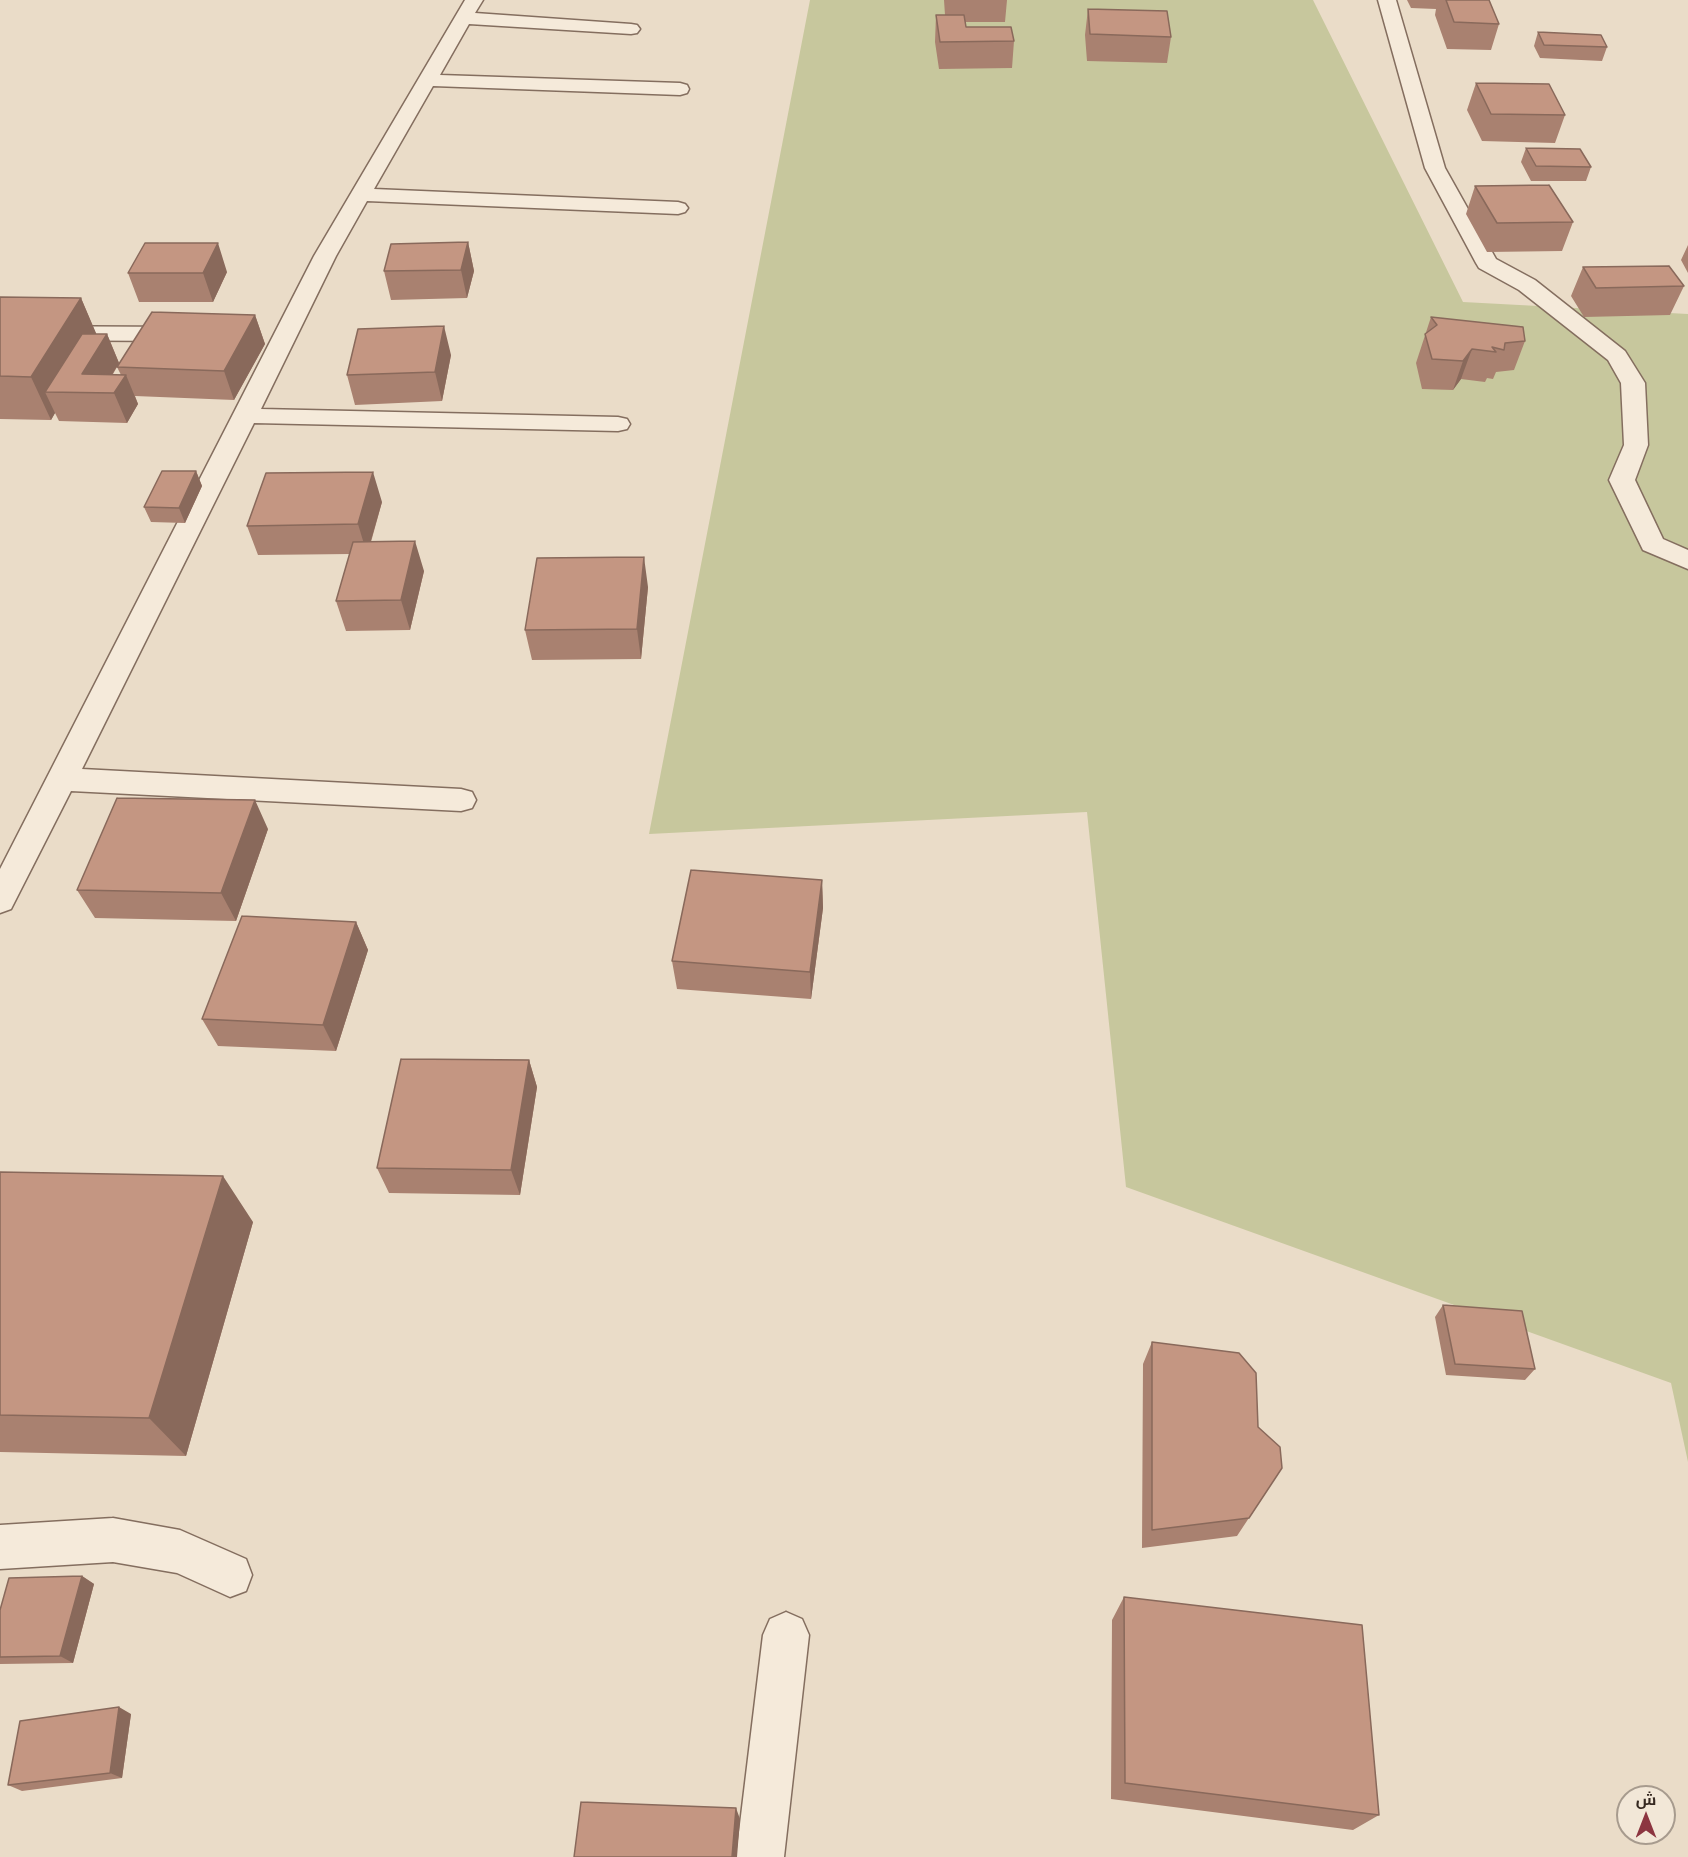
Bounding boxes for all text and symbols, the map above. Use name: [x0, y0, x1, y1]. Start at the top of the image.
north arrow: [1616, 1785, 1676, 1845]
text: ش: [1636, 1789, 1656, 1809]

